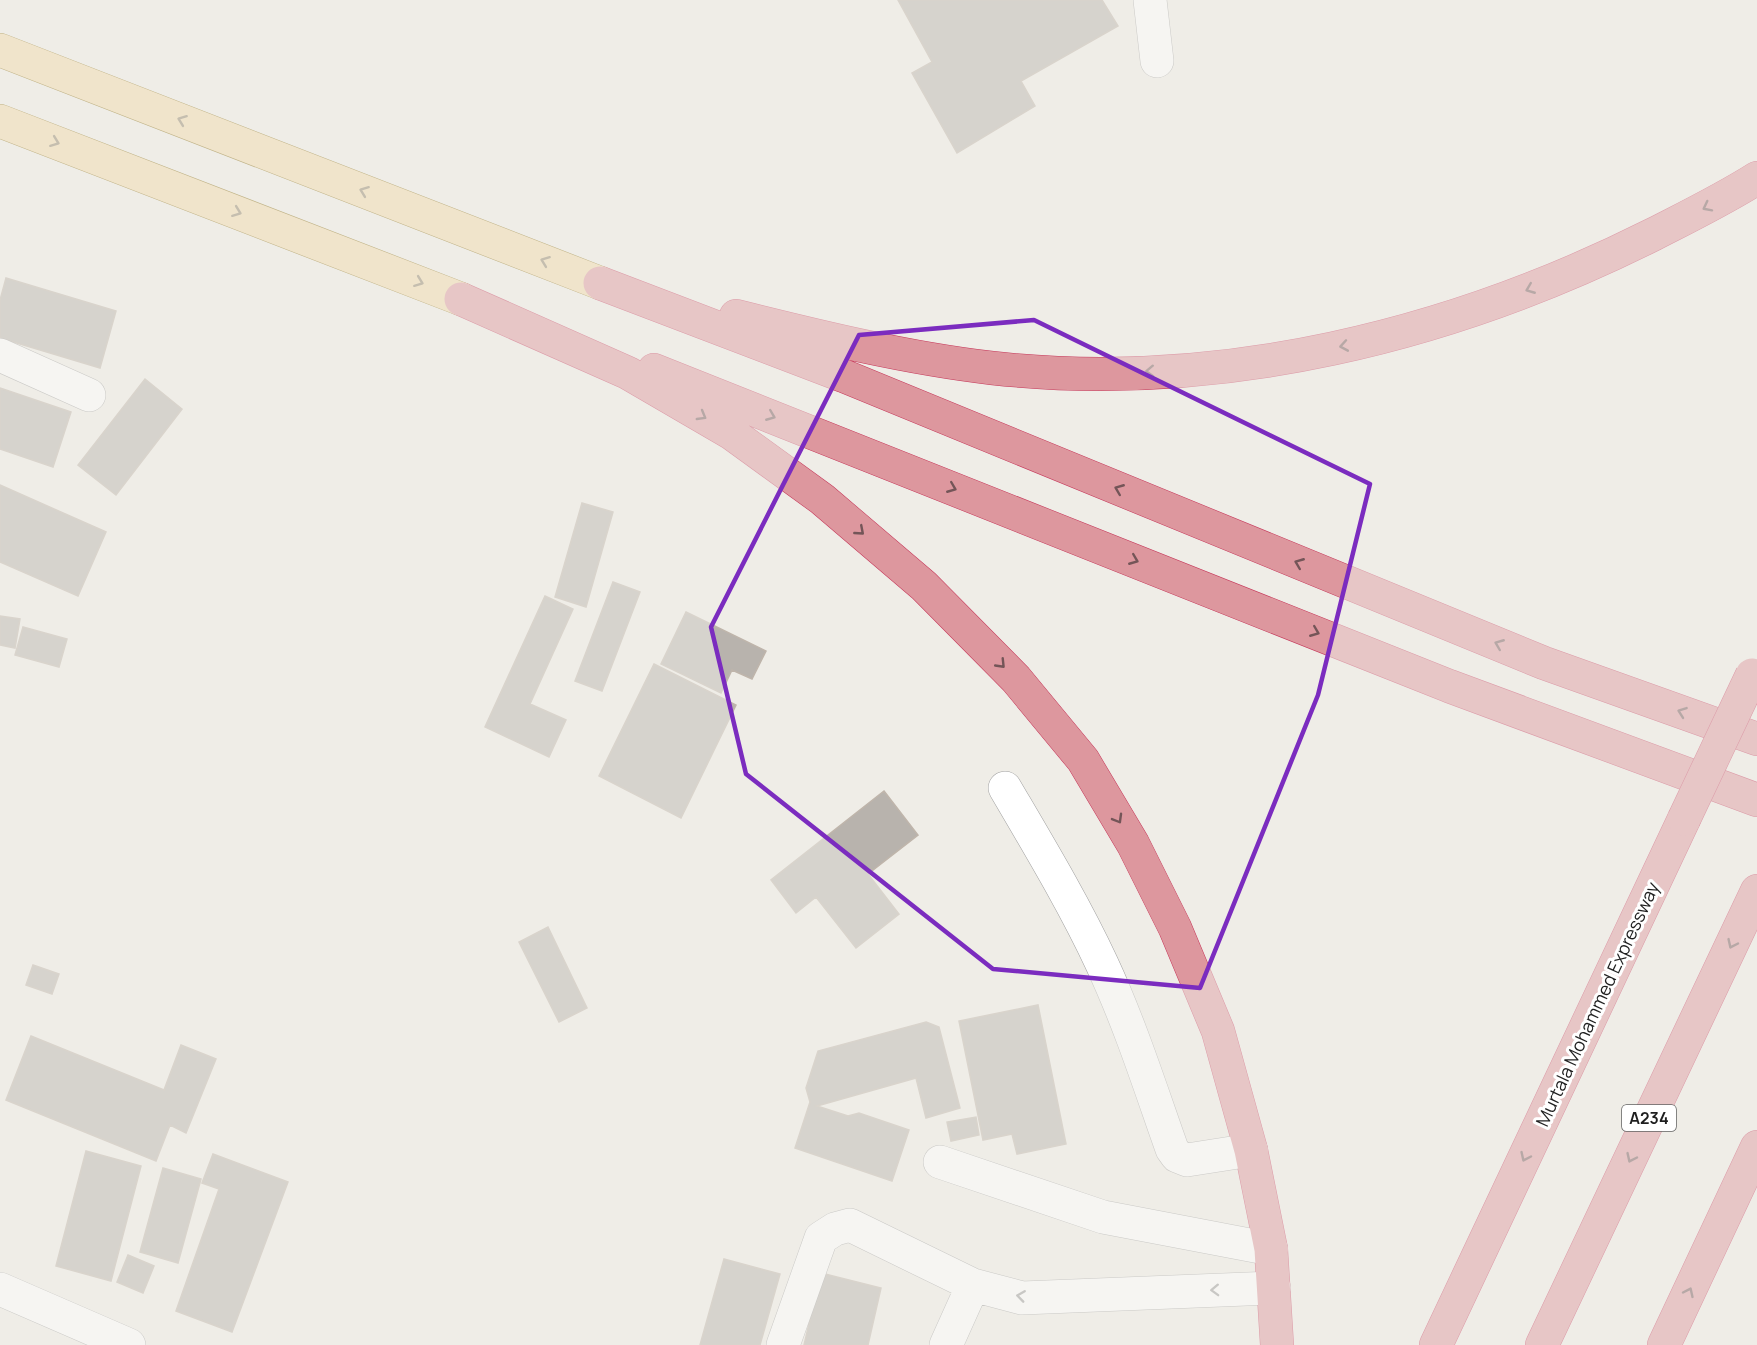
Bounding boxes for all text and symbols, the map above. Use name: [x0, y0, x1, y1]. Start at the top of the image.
one-way arrow: [177, 115, 188, 127]
one-way arrow: [48, 135, 59, 147]
one-way arrow: [359, 186, 370, 198]
one-way arrow: [1702, 200, 1713, 212]
one-way arrow: [230, 205, 241, 217]
one-way arrow: [540, 256, 551, 269]
one-way arrow: [412, 275, 423, 287]
one-way arrow: [1525, 282, 1536, 294]
one-way arrow: [1339, 339, 1349, 352]
one-way arrow: [1146, 364, 1155, 377]
one-way arrow: [696, 409, 706, 421]
one-way arrow: [765, 409, 776, 421]
one-way arrow: [946, 481, 957, 493]
one-way arrow: [1114, 484, 1125, 496]
one-way arrow: [853, 523, 864, 534]
one-way arrow: [1127, 553, 1138, 565]
one-way arrow: [1295, 557, 1305, 570]
one-way arrow: [1309, 625, 1319, 638]
one-way arrow: [1495, 639, 1506, 651]
one-way arrow: [994, 657, 1005, 668]
one-way arrow: [1677, 707, 1688, 719]
one-way arrow: [1111, 813, 1123, 823]
street label: Murtala Mohammed Expressway: [1530, 877, 1665, 1130]
one-way arrow: [1727, 937, 1739, 948]
road number: A234: [1622, 1105, 1676, 1131]
one-way arrow: [1520, 1150, 1532, 1161]
one-way arrow: [1626, 1151, 1638, 1162]
one-way arrow: [1211, 1284, 1220, 1297]
one-way arrow: [1682, 1288, 1694, 1299]
one-way arrow: [1016, 1291, 1025, 1303]

